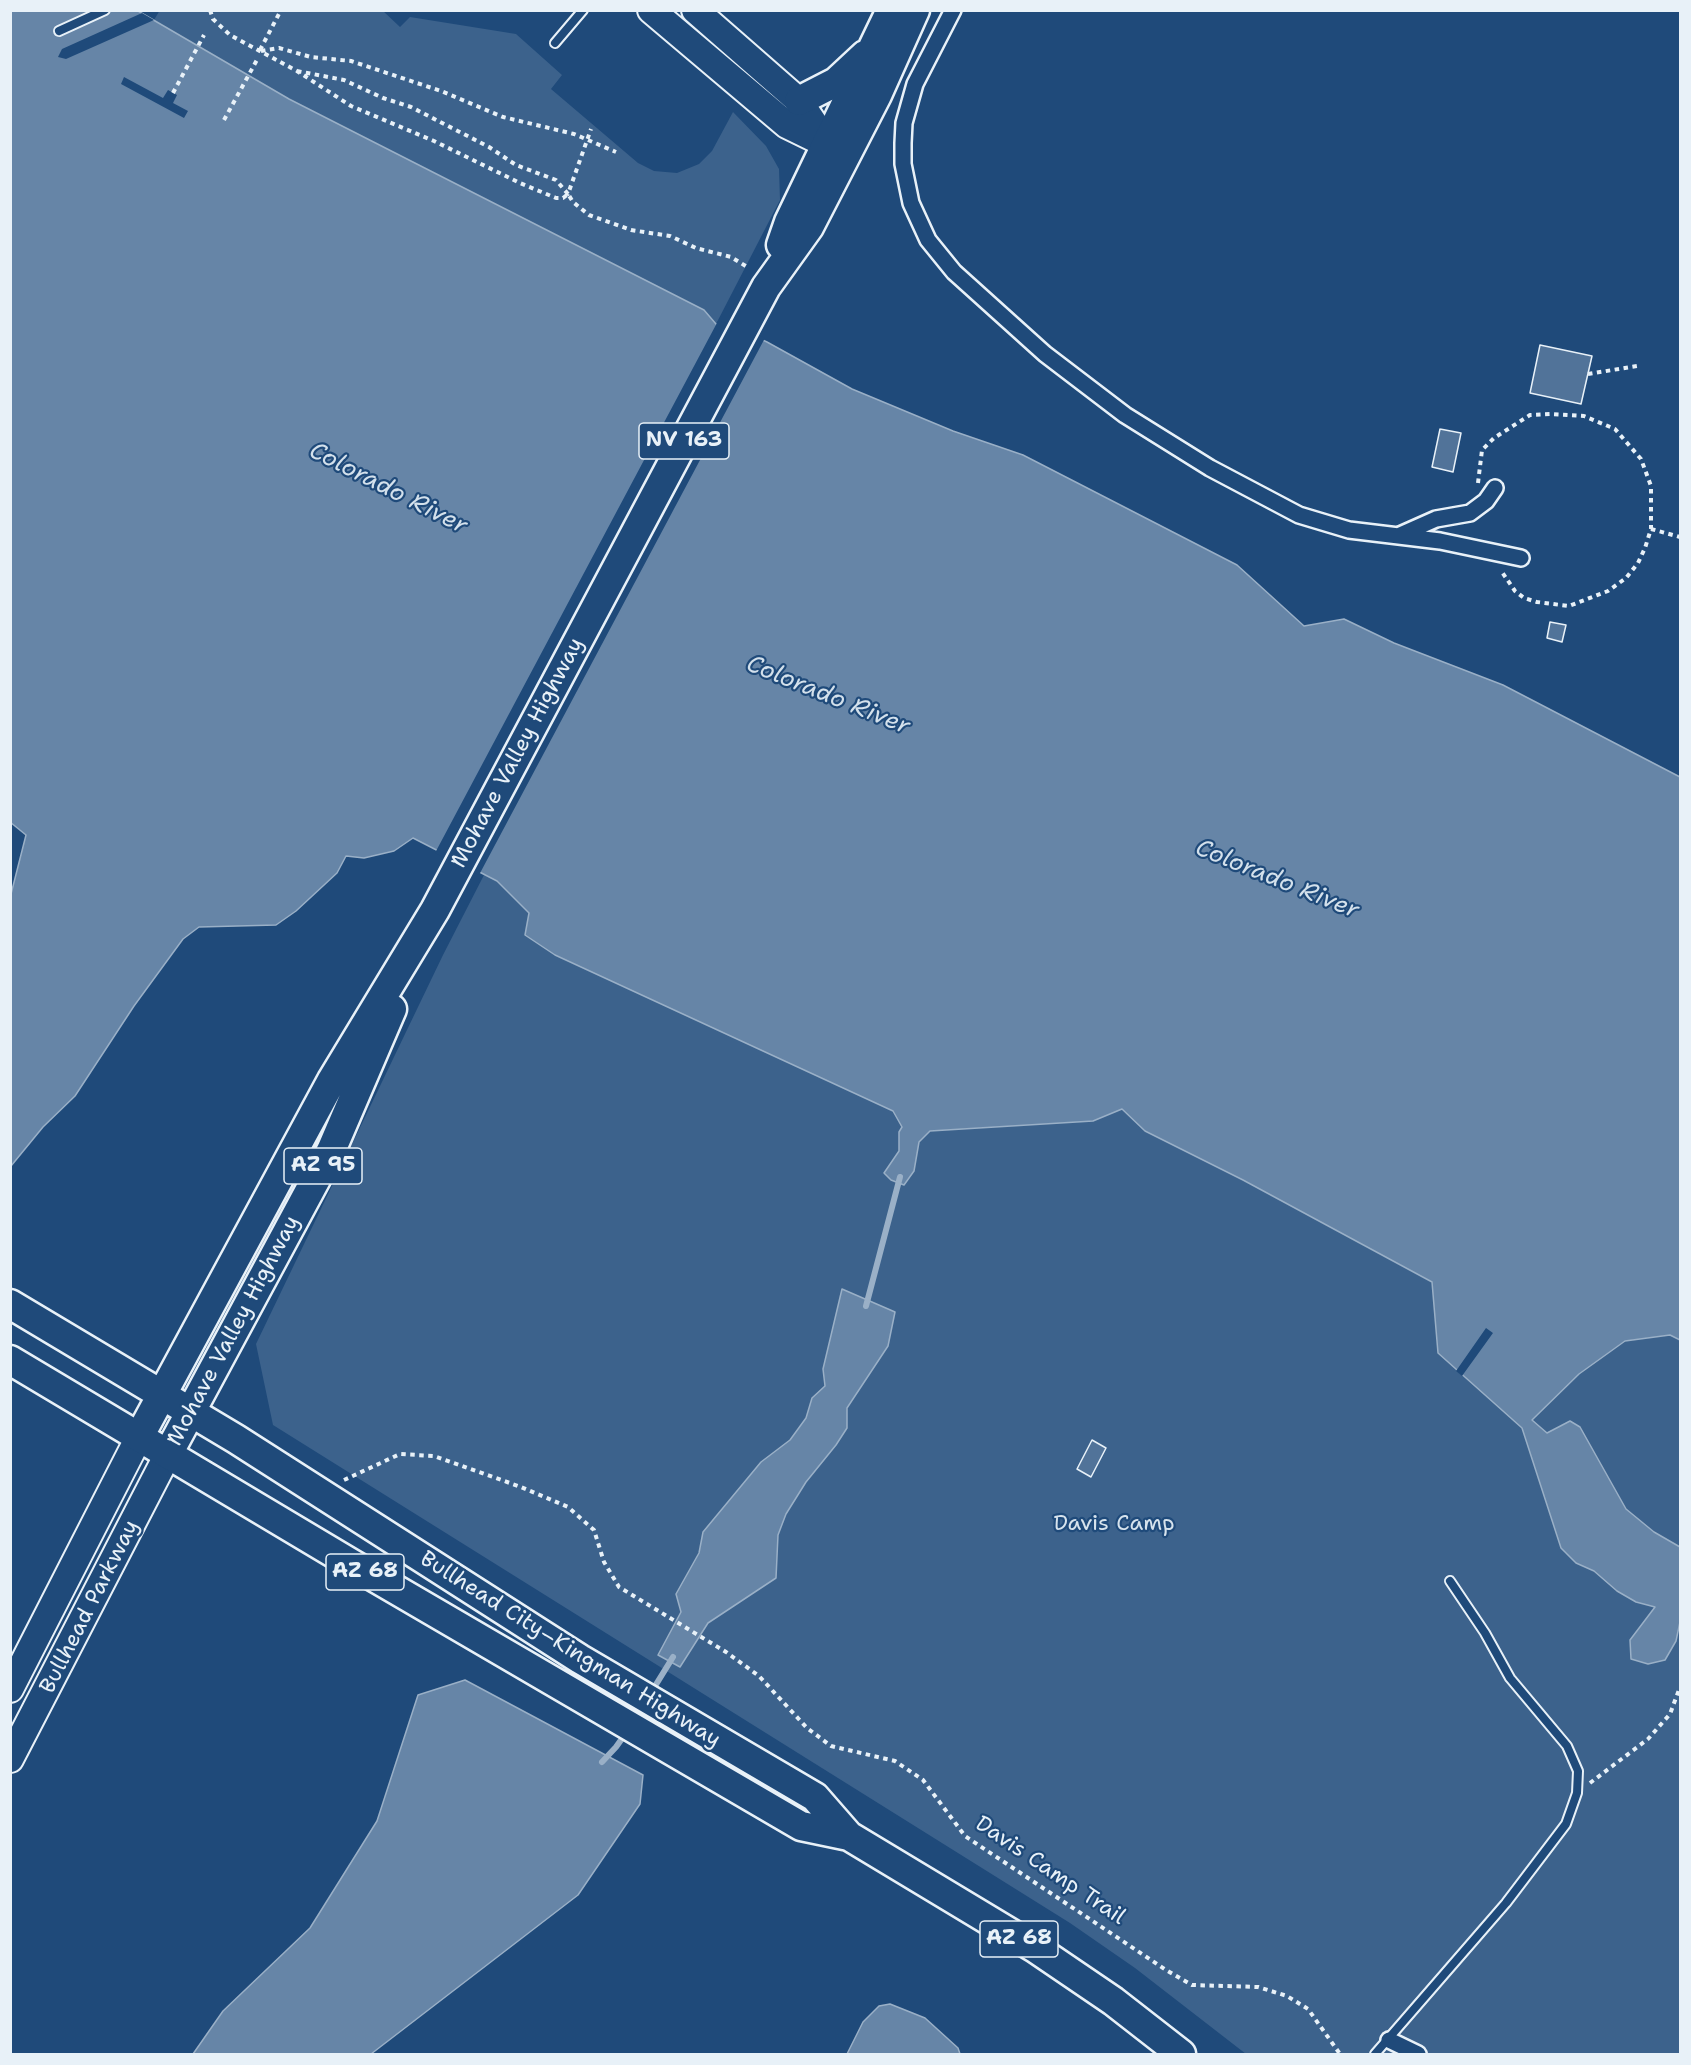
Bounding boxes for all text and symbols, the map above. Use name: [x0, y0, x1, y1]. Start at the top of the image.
road number: NV 163: [639, 423, 729, 459]
water label: Colorado River: [304, 437, 472, 541]
street label: Mohave Valley Highway: [446, 633, 590, 873]
water label: Colorado River: [742, 650, 914, 742]
water label: Colorado River: [1191, 834, 1363, 926]
road number: AZ 95: [284, 1148, 362, 1184]
street label: Mohave Valley Highway: [162, 1211, 306, 1451]
park label: Davis Camp: [1053, 1511, 1175, 1537]
street label: Bullhead Parkway: [35, 1516, 145, 1698]
street label: Bullhead City–Kingman Highway: [415, 1546, 725, 1754]
road number: AZ 68: [326, 1554, 404, 1590]
street label: Davis Camp Trail: [970, 1811, 1130, 1931]
road number: AZ 68: [980, 1921, 1058, 1957]

